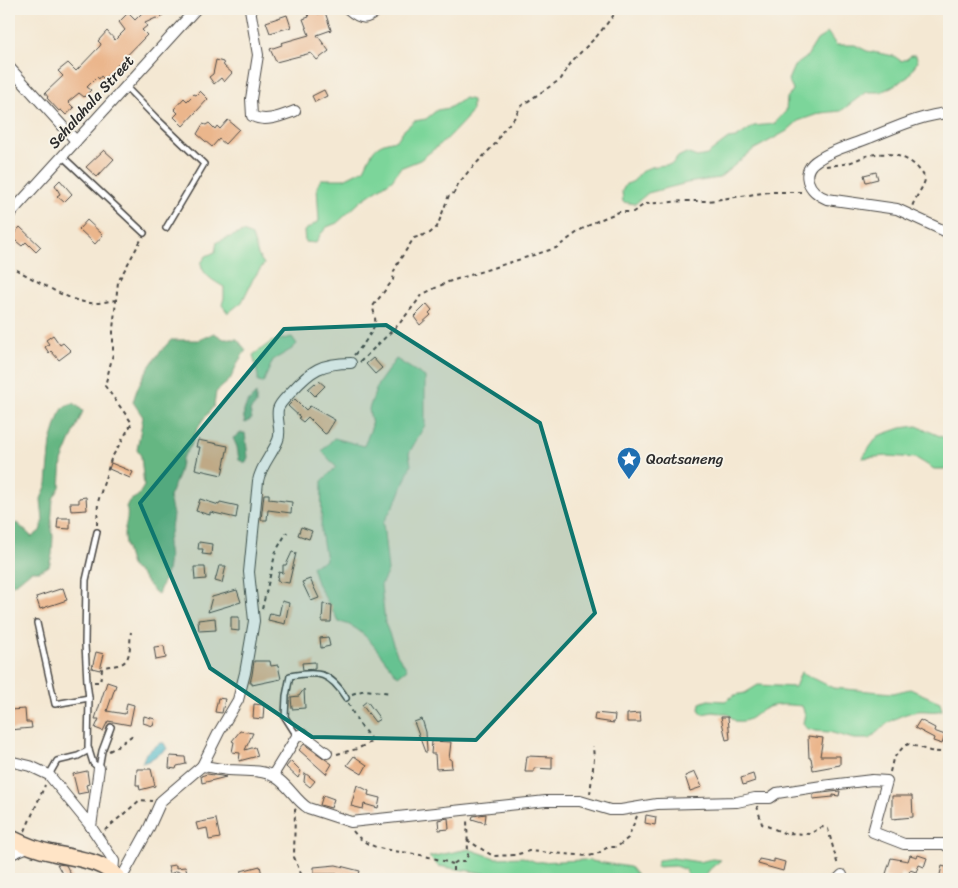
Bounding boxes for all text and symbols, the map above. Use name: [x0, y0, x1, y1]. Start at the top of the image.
street label: Sehalahala Street: [42, 49, 141, 155]
place icon: Qoatsaneng: [616, 446, 642, 480]
place label: Qoatsaneng: [646, 446, 724, 472]

